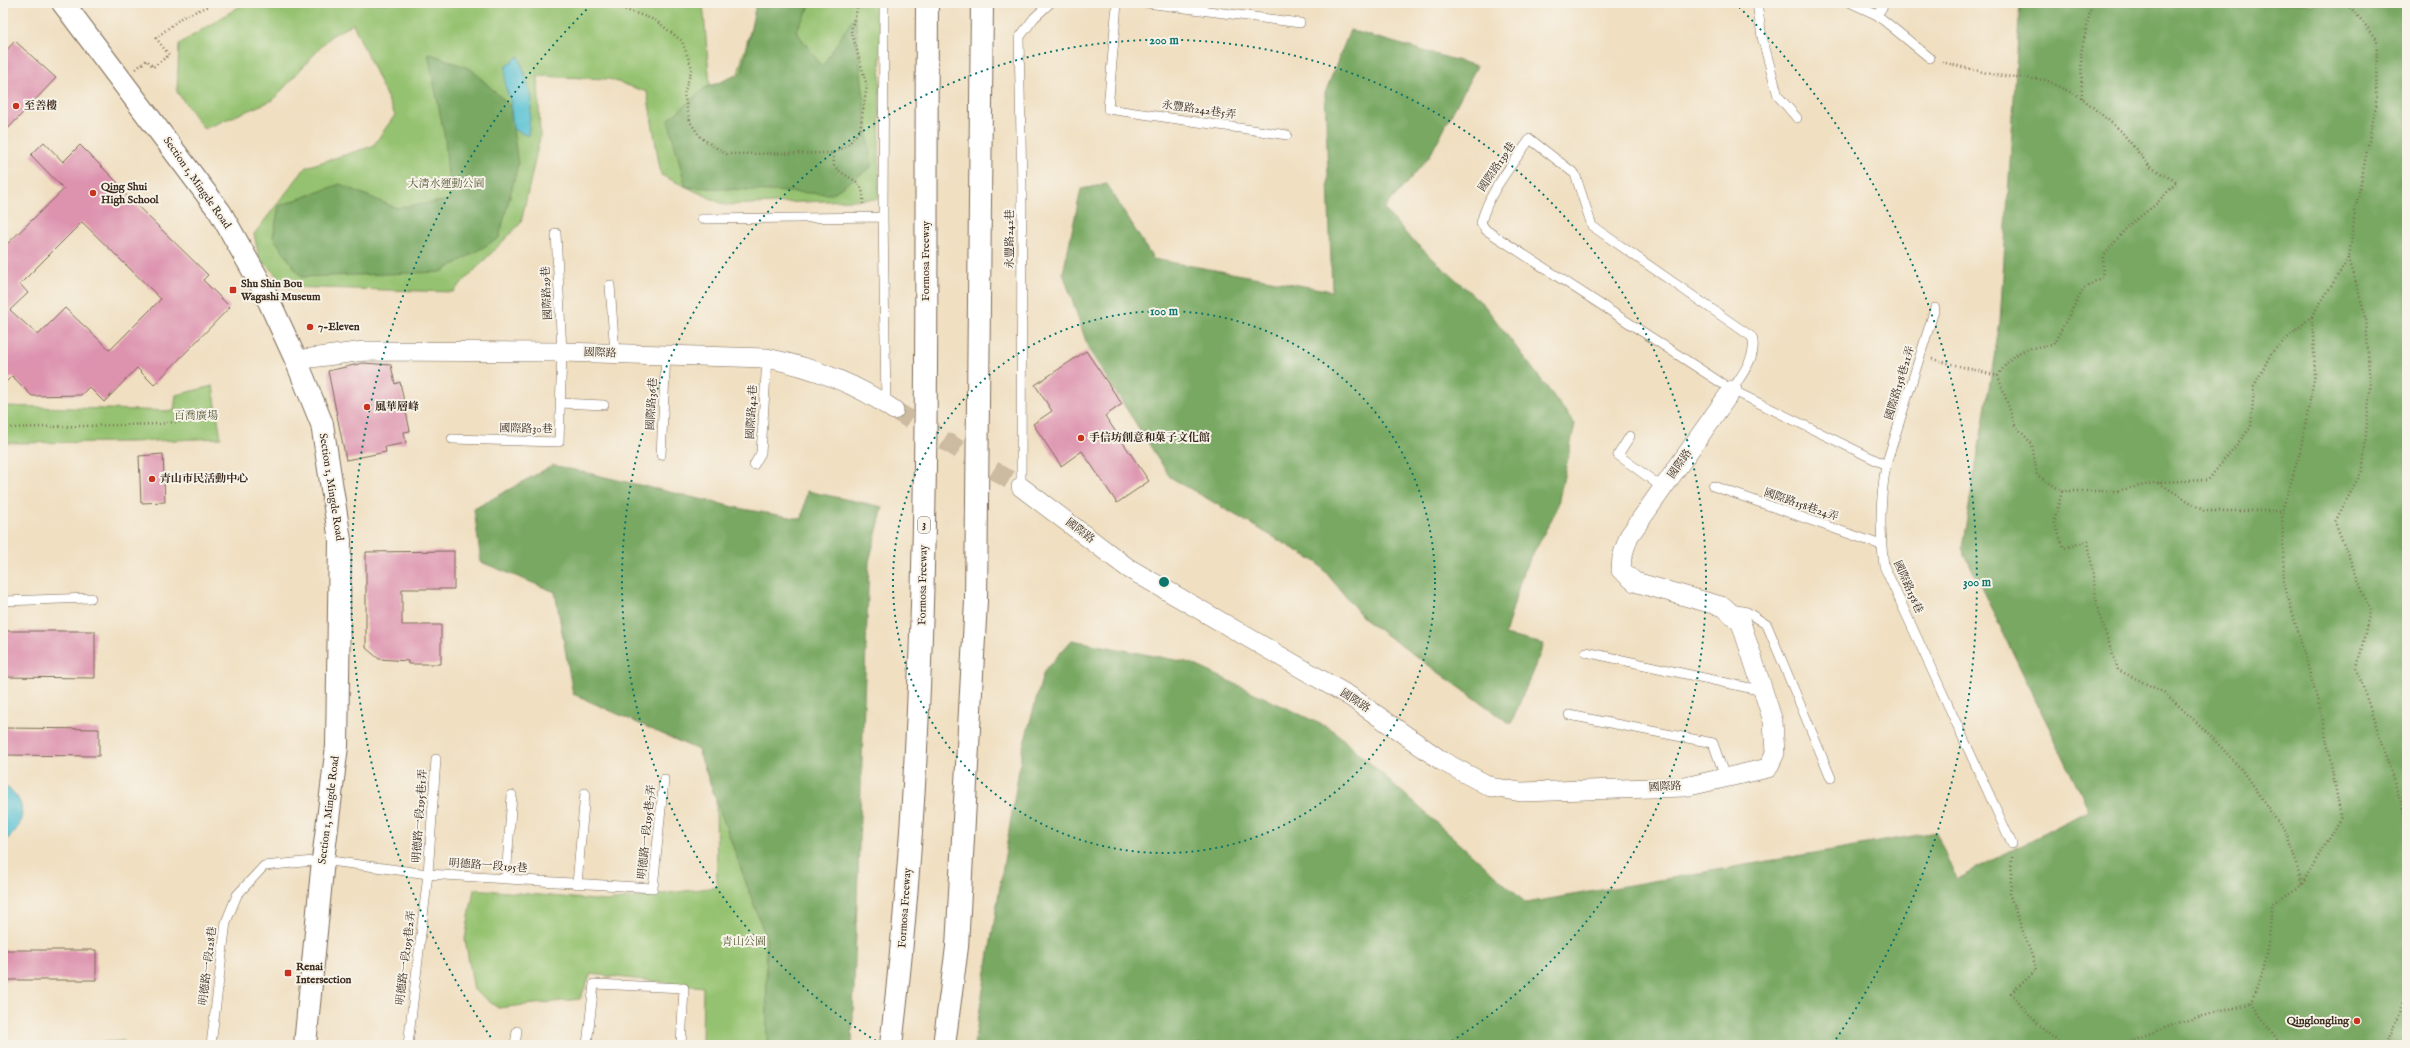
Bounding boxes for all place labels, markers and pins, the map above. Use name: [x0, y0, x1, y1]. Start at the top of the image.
place label: 至善樓: [24, 99, 57, 113]
marker: 至善樓: [11, 101, 21, 111]
place label: Qing Shui High School: [101, 180, 160, 207]
marker: Qing Shui High School: [88, 188, 98, 198]
place label: Shu Shin Bou Wagashi Museum: [240, 277, 321, 304]
marker: Shu Shin Bou Wagashi Museum: [228, 285, 238, 295]
place label: 7-Eleven: [318, 320, 360, 334]
marker: 7-Eleven: [305, 322, 315, 332]
place label: 風華層峰: [375, 400, 419, 414]
marker: 風華層峰: [362, 402, 372, 412]
place label: 手信坊創意和菓子文化館: [1089, 431, 1210, 445]
marker: 手信坊創意和菓子文化館: [1076, 433, 1086, 443]
place label: 青山市民活動中心: [160, 472, 248, 486]
marker: 青山市民活動中心: [147, 474, 157, 484]
centre of rings: [1157, 575, 1171, 589]
place label: Renai Intersection: [296, 960, 352, 987]
marker: Renai Intersection: [283, 968, 293, 978]
place label: Qinglongling: [2287, 1014, 2350, 1028]
marker: Qinglongling: [2352, 1016, 2362, 1026]

